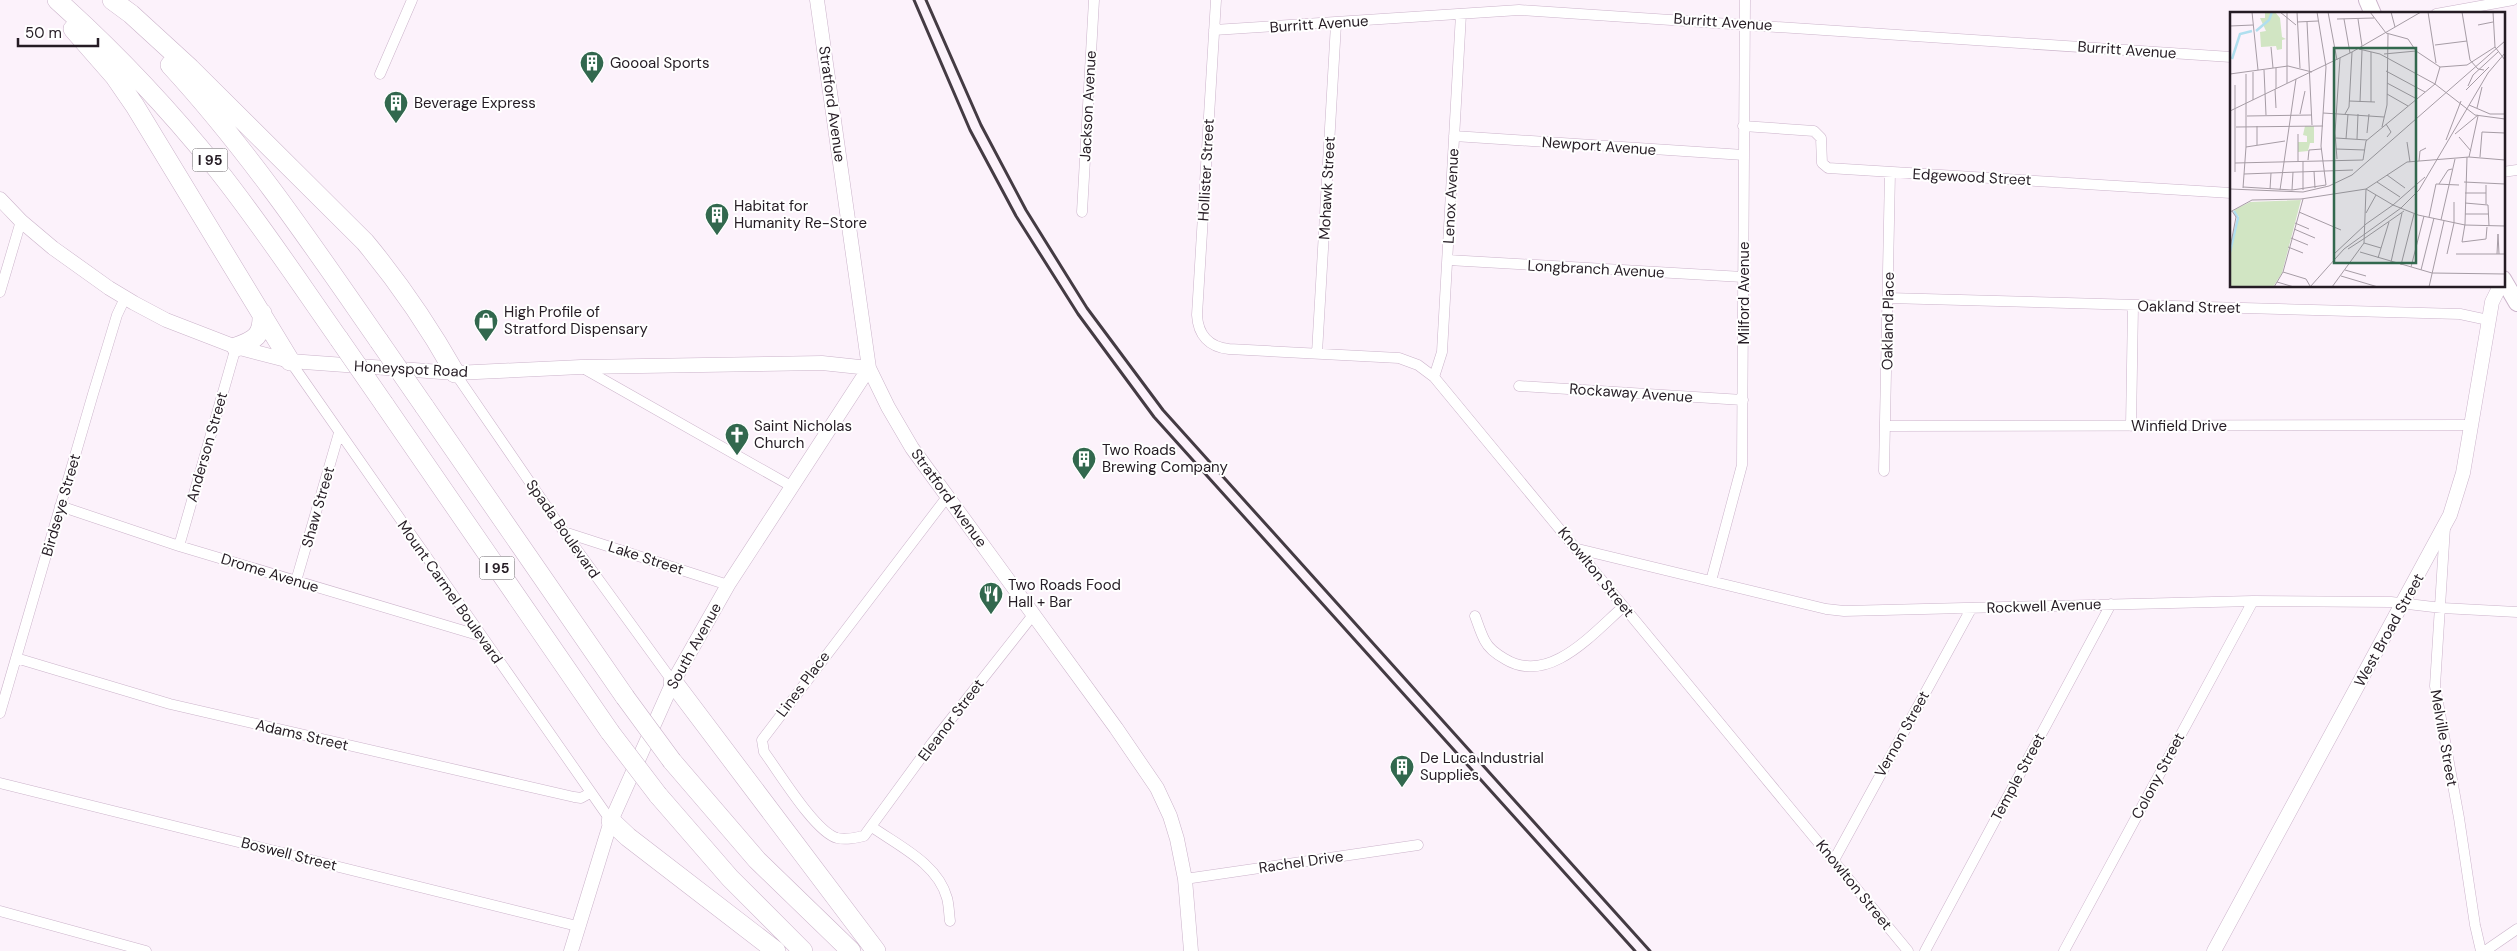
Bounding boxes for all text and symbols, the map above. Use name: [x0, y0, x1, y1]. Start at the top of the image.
street label: Burritt Avenue: [1673, 9, 1773, 35]
street label: Burritt Avenue: [1269, 11, 1369, 37]
inset map: [2230, 12, 2504, 288]
scale bar: [18, 15, 98, 47]
text: 50 m: [25, 23, 62, 43]
street label: Burritt Avenue: [2077, 37, 2177, 63]
street label: Stratford Avenue: [814, 45, 850, 163]
building icon: Goooal Sports: [579, 50, 605, 84]
street label: Jackson Avenue: [1075, 50, 1101, 162]
place label: Goooal Sports: [610, 53, 710, 73]
building icon: Beverage Express: [383, 90, 409, 124]
place label: Beverage Express: [414, 93, 536, 113]
street label: Hollister Street: [1193, 118, 1219, 222]
street label: Newport Avenue: [1541, 132, 1657, 160]
street label: Mohawk Street: [1314, 136, 1340, 240]
road number: I 95: [192, 148, 228, 172]
street label: Lenox Avenue: [1439, 148, 1463, 244]
street label: Edgewood Street: [1912, 164, 2032, 190]
place label: Habitat for Humanity Re-Store: [734, 196, 867, 233]
building icon: Habitat for Humanity Re-Store: [704, 202, 730, 236]
street label: Milford Avenue: [1734, 242, 1754, 344]
street label: Longbranch Avenue: [1527, 255, 1665, 283]
street label: Oakland Place: [1877, 272, 1899, 370]
street label: Oakland Street: [2137, 296, 2241, 318]
place label: High Profile of Stratford Dispensary: [504, 302, 649, 339]
shop icon: High Profile of Stratford Dispensary: [473, 308, 499, 342]
street label: Honeyspot Road: [353, 356, 469, 382]
street label: Rockaway Avenue: [1569, 379, 1693, 407]
street label: Anderson Street: [182, 390, 232, 504]
place label: Saint Nicholas Church: [754, 416, 852, 453]
street label: Winfield Drive: [2131, 416, 2227, 436]
church icon: Saint Nicholas Church: [724, 422, 750, 456]
place label: Two Roads Brewing Company: [1102, 440, 1228, 477]
street label: Stratford Avenue: [906, 445, 992, 551]
building icon: Two Roads Brewing Company: [1071, 446, 1097, 480]
street label: Birdseye Street: [37, 451, 85, 559]
street label: Shaw Street: [297, 464, 339, 550]
street label: Spada Boulevard: [521, 476, 605, 582]
street label: Mount Carmel Boulevard: [393, 516, 507, 668]
street label: Knowlton Street: [1553, 523, 1639, 621]
street label: Lake Street: [606, 536, 686, 580]
street label: Drome Avenue: [219, 549, 321, 597]
road number: I 95: [480, 556, 514, 580]
street label: West Broad Street: [2350, 570, 2428, 690]
place label: Two Roads Food Hall + Bar: [1008, 575, 1121, 612]
restaurant icon: Two Roads Food Hall + Bar: [978, 581, 1004, 615]
street label: Rockwell Avenue: [1986, 594, 2102, 618]
street label: South Avenue: [662, 599, 726, 693]
street label: Lines Place: [772, 647, 834, 721]
street label: Eleanor Street: [914, 675, 989, 765]
street label: Vernon Street: [1870, 687, 1934, 781]
street label: Melville Street: [2426, 688, 2462, 788]
street label: Adams Street: [254, 715, 350, 755]
street label: Colony Street: [2127, 729, 2189, 823]
street label: Temple Street: [1986, 730, 2050, 824]
place label: De Luca Industrial Supplies: [1420, 748, 1544, 785]
building icon: De Luca Industrial Supplies: [1389, 754, 1415, 788]
street label: Boswell Street: [239, 832, 339, 876]
street label: Knowlton Street: [1811, 836, 1897, 934]
street label: Rachel Drive: [1257, 846, 1345, 878]

